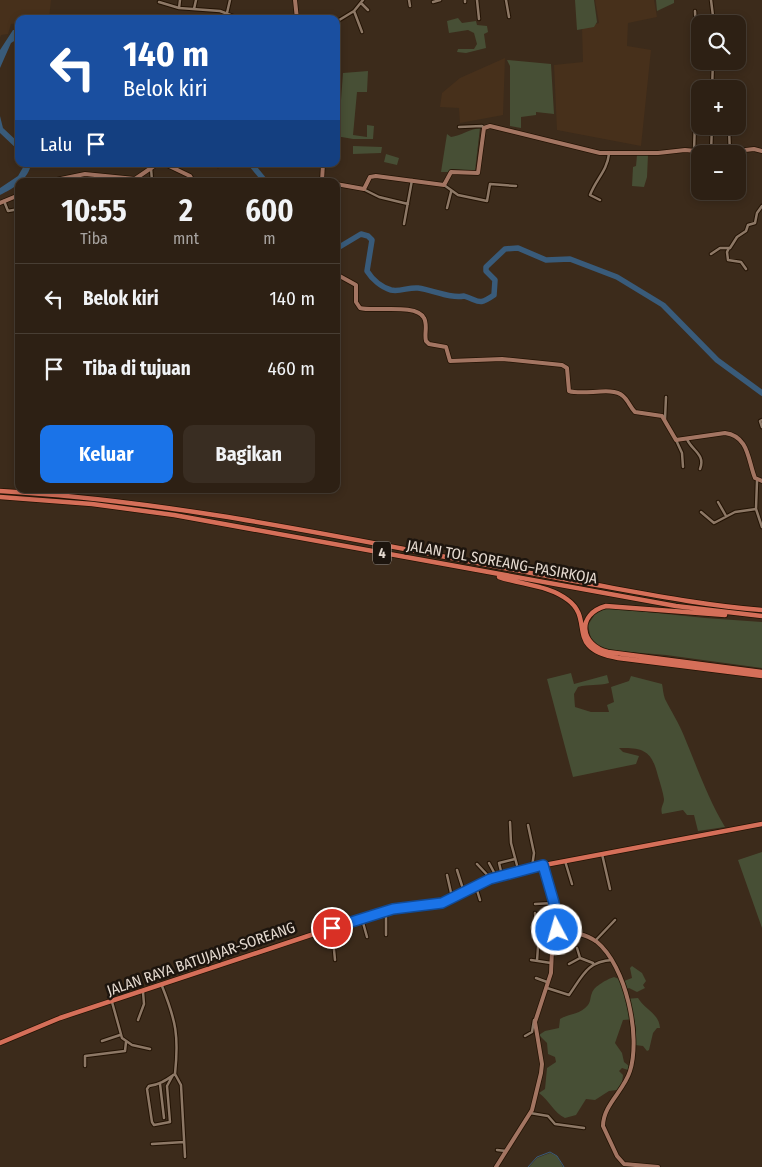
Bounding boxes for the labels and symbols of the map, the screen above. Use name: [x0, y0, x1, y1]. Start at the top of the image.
street label: JALAN TOL SOREANG–PASIRKOJA: [405, 536, 599, 588]
road number: 4: [373, 542, 391, 564]
position arrow: [530, 903, 582, 955]
pin: [311, 907, 353, 949]
street label: JALAN RAYA BATUJAJAR-SOREANG: [104, 918, 298, 1000]

